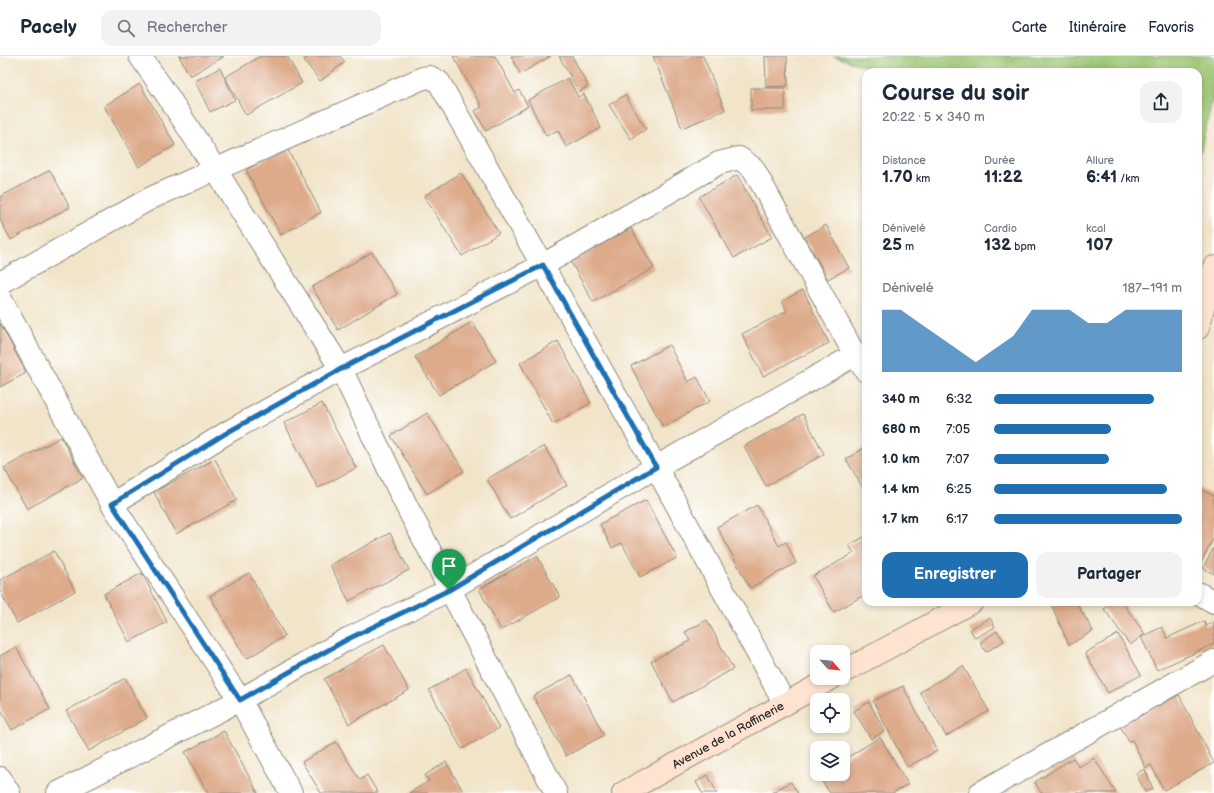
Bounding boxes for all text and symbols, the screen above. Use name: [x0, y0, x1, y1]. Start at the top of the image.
search box: [101, 10, 381, 46]
text: Pacely: [20, 16, 77, 39]
icon: search: [115, 17, 137, 39]
text: Rechercher: [147, 18, 227, 37]
text: Carte: [1012, 19, 1047, 36]
text: Itinéraire: [1069, 19, 1126, 36]
text: Favoris: [1148, 19, 1194, 36]
text: Course du soir: [882, 80, 1029, 107]
button: share: [1140, 81, 1182, 123]
text: 20:22 · 5 × 340 m: [882, 109, 985, 125]
text: Distance: [882, 154, 926, 167]
text: Durée: [984, 154, 1015, 167]
text: Allure: [1086, 154, 1114, 167]
text: 1.70: [882, 167, 913, 187]
text: 11:22: [984, 167, 1023, 187]
text: 6:41: [1086, 167, 1117, 187]
text: km: [913, 172, 930, 185]
text: /km: [1117, 172, 1140, 185]
text: Dénivelé: [882, 222, 926, 235]
text: Cardio: [984, 222, 1017, 235]
text: kcal: [1086, 222, 1106, 235]
text: 25: [882, 235, 902, 255]
text: 132: [984, 235, 1011, 255]
text: 107: [1086, 235, 1113, 255]
text: m: [902, 240, 914, 253]
text: bpm: [1011, 240, 1036, 253]
text: Dénivelé: [882, 280, 933, 296]
text: 187–191 m: [1123, 280, 1182, 296]
text: 340 m: [882, 391, 920, 407]
text: 6:32: [946, 391, 972, 407]
text: 680 m: [882, 421, 920, 437]
text: 7:05: [946, 421, 970, 437]
text: 1.0 km: [882, 451, 920, 467]
text: 7:07: [946, 451, 969, 467]
text: 1.4 km: [882, 481, 919, 497]
text: 6:25: [946, 481, 972, 497]
text: 1.7 km: [882, 511, 919, 527]
text: 6:17: [946, 511, 968, 527]
pin: [432, 549, 466, 590]
button: Enregistrer: [882, 552, 1028, 598]
button: Partager: [1036, 552, 1182, 598]
icon: arrive: [438, 555, 460, 577]
north arrow: [810, 645, 850, 685]
map controls: [810, 645, 850, 781]
button: locate: [810, 693, 850, 733]
street label: Avenue de la Raffinerie: [670, 698, 787, 772]
button: layers: [810, 741, 850, 781]

